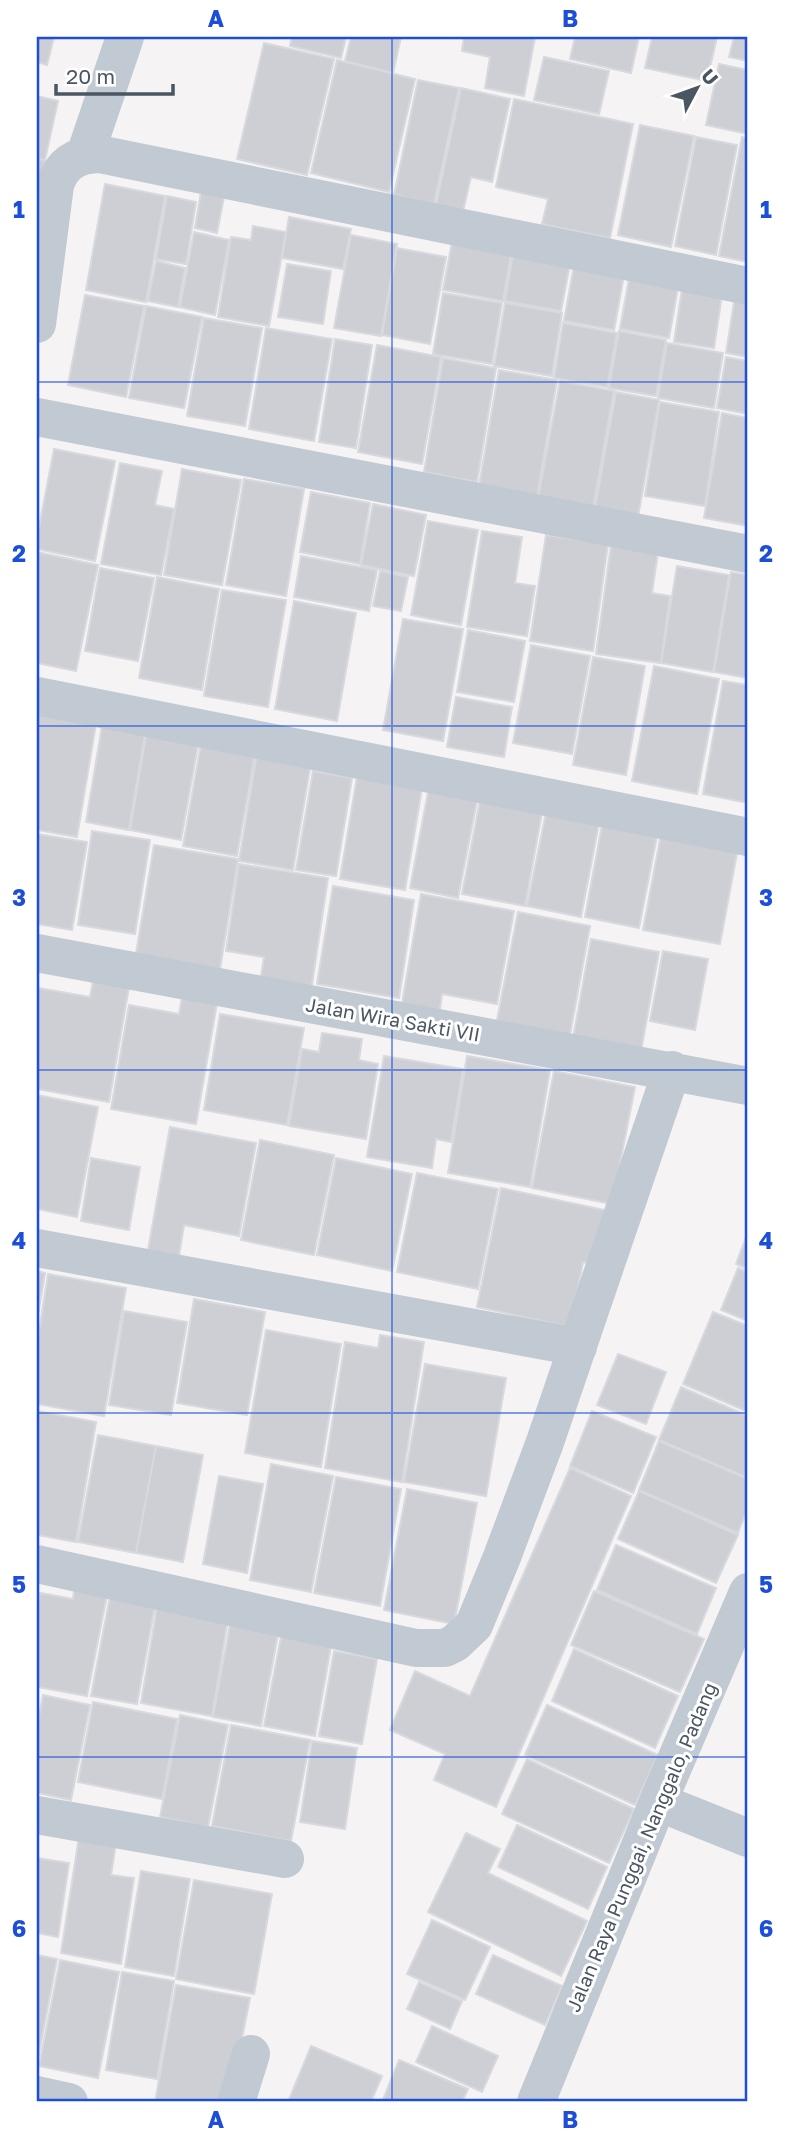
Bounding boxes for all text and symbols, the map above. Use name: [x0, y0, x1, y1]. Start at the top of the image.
text: A: [208, 4, 225, 32]
text: B: [562, 4, 578, 32]
scale bar: [56, 52, 173, 96]
north arrow: [662, 52, 732, 122]
text: 20 m: [66, 63, 115, 89]
text: U: [697, 64, 723, 89]
text: 1: [13, 195, 25, 223]
text: 1: [760, 195, 772, 223]
text: 2: [12, 539, 26, 567]
text: 2: [759, 539, 773, 567]
text: 3: [12, 883, 26, 911]
text: 3: [759, 883, 773, 911]
street label: Jalan Wira Sakti VII: [304, 992, 482, 1046]
text: 4: [12, 1226, 26, 1254]
text: 4: [759, 1226, 773, 1254]
text: 5: [12, 1570, 26, 1598]
text: 5: [759, 1570, 773, 1598]
street label: Jalan Raya Punggai, Nanggalo, Padang: [561, 1679, 721, 2015]
text: 6: [12, 1914, 26, 1942]
text: 6: [759, 1914, 773, 1942]
text: A: [208, 2105, 225, 2133]
text: B: [562, 2105, 578, 2133]

